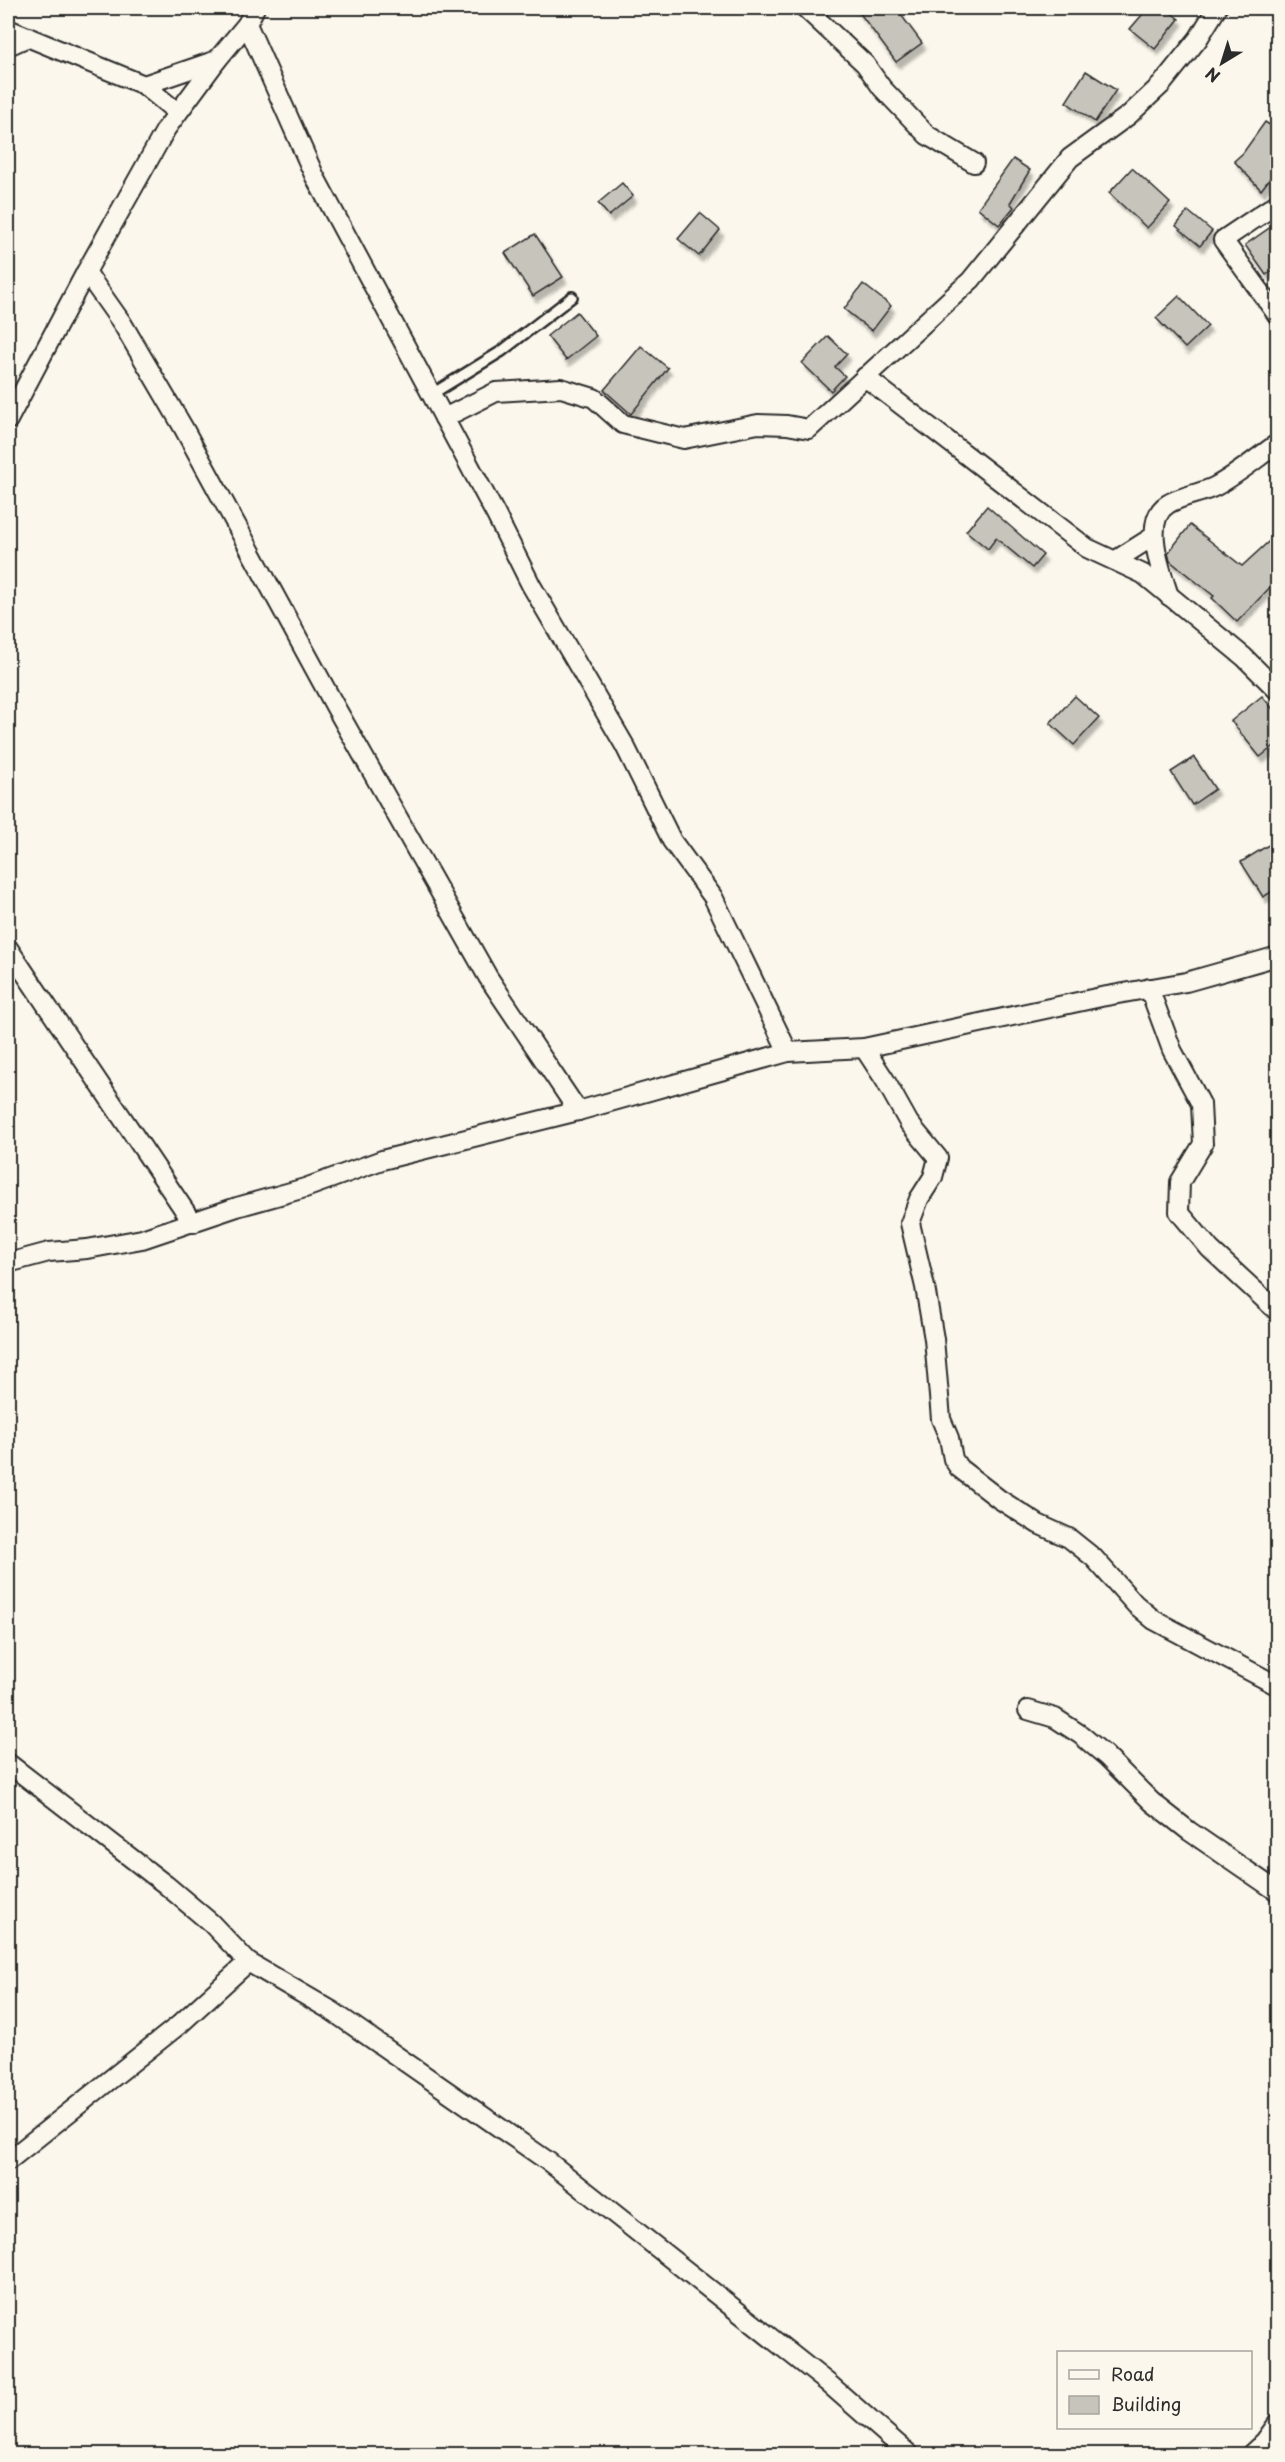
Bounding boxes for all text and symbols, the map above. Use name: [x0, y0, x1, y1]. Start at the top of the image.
north arrow: [1192, 33, 1252, 93]
text: N: [1200, 62, 1225, 89]
legend: [1057, 2351, 1252, 2429]
text: Road: [1111, 2360, 1155, 2387]
text: Building: [1111, 2390, 1181, 2417]

